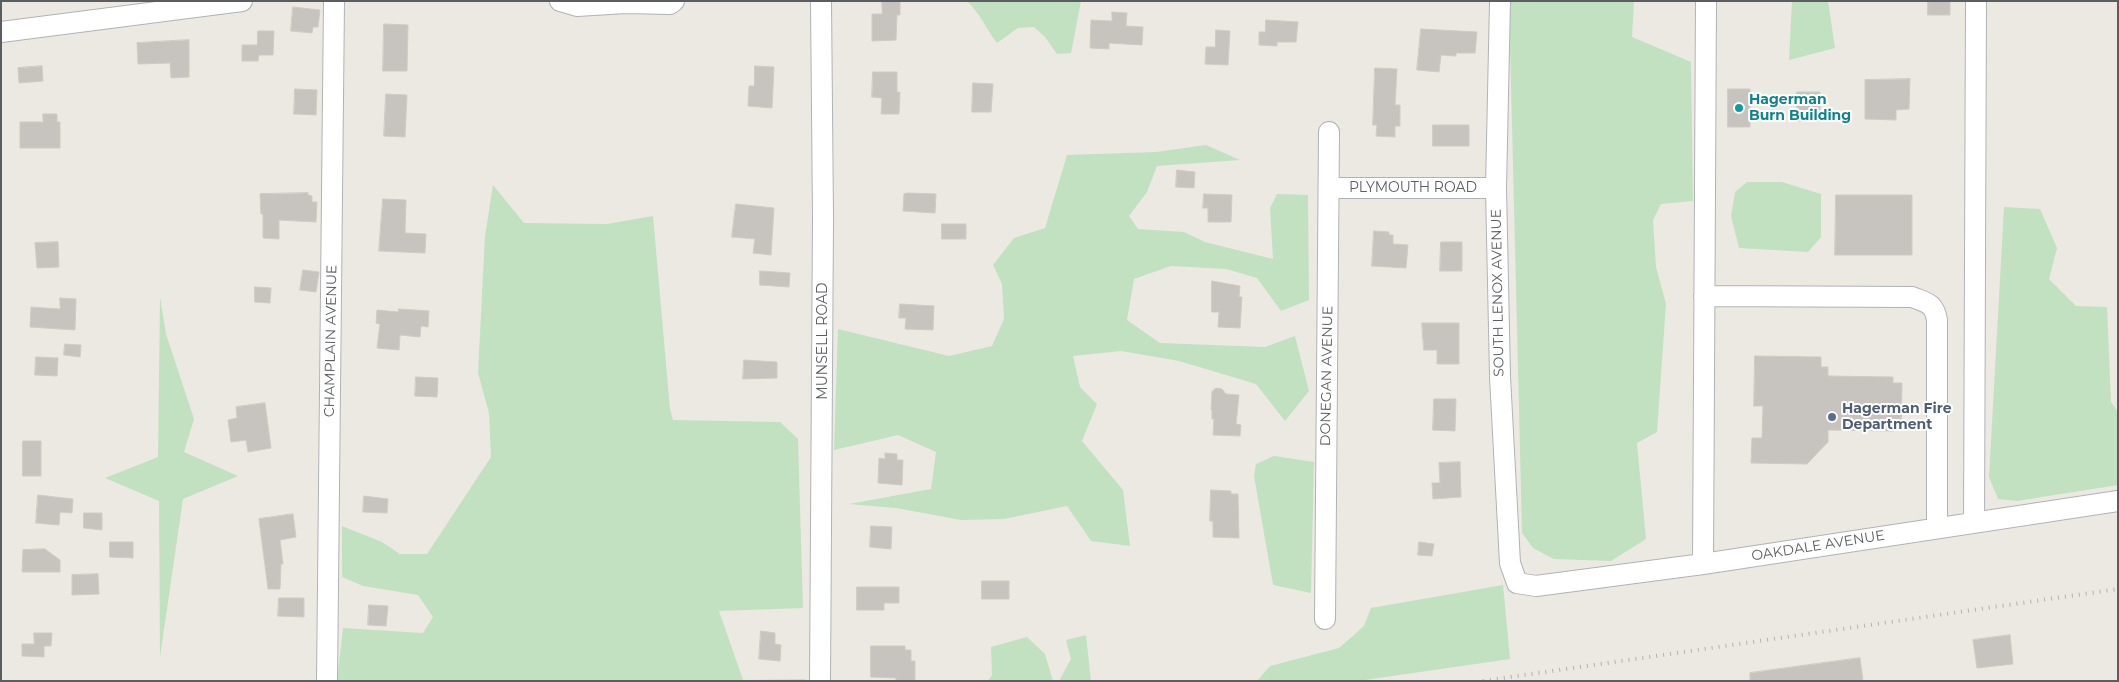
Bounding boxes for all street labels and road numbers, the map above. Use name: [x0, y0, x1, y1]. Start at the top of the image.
street label: PLYMOUTH ROAD: [1349, 180, 1477, 196]
street label: SOUTH LENOX AVENUE: [1488, 209, 1508, 377]
street label: CHAMPLAIN AVENUE: [321, 265, 341, 417]
street label: MUNSELL ROAD: [815, 282, 831, 400]
street label: DONEGAN AVENUE: [1317, 306, 1337, 446]
street label: OAKDALE AVENUE: [1750, 527, 1886, 565]

